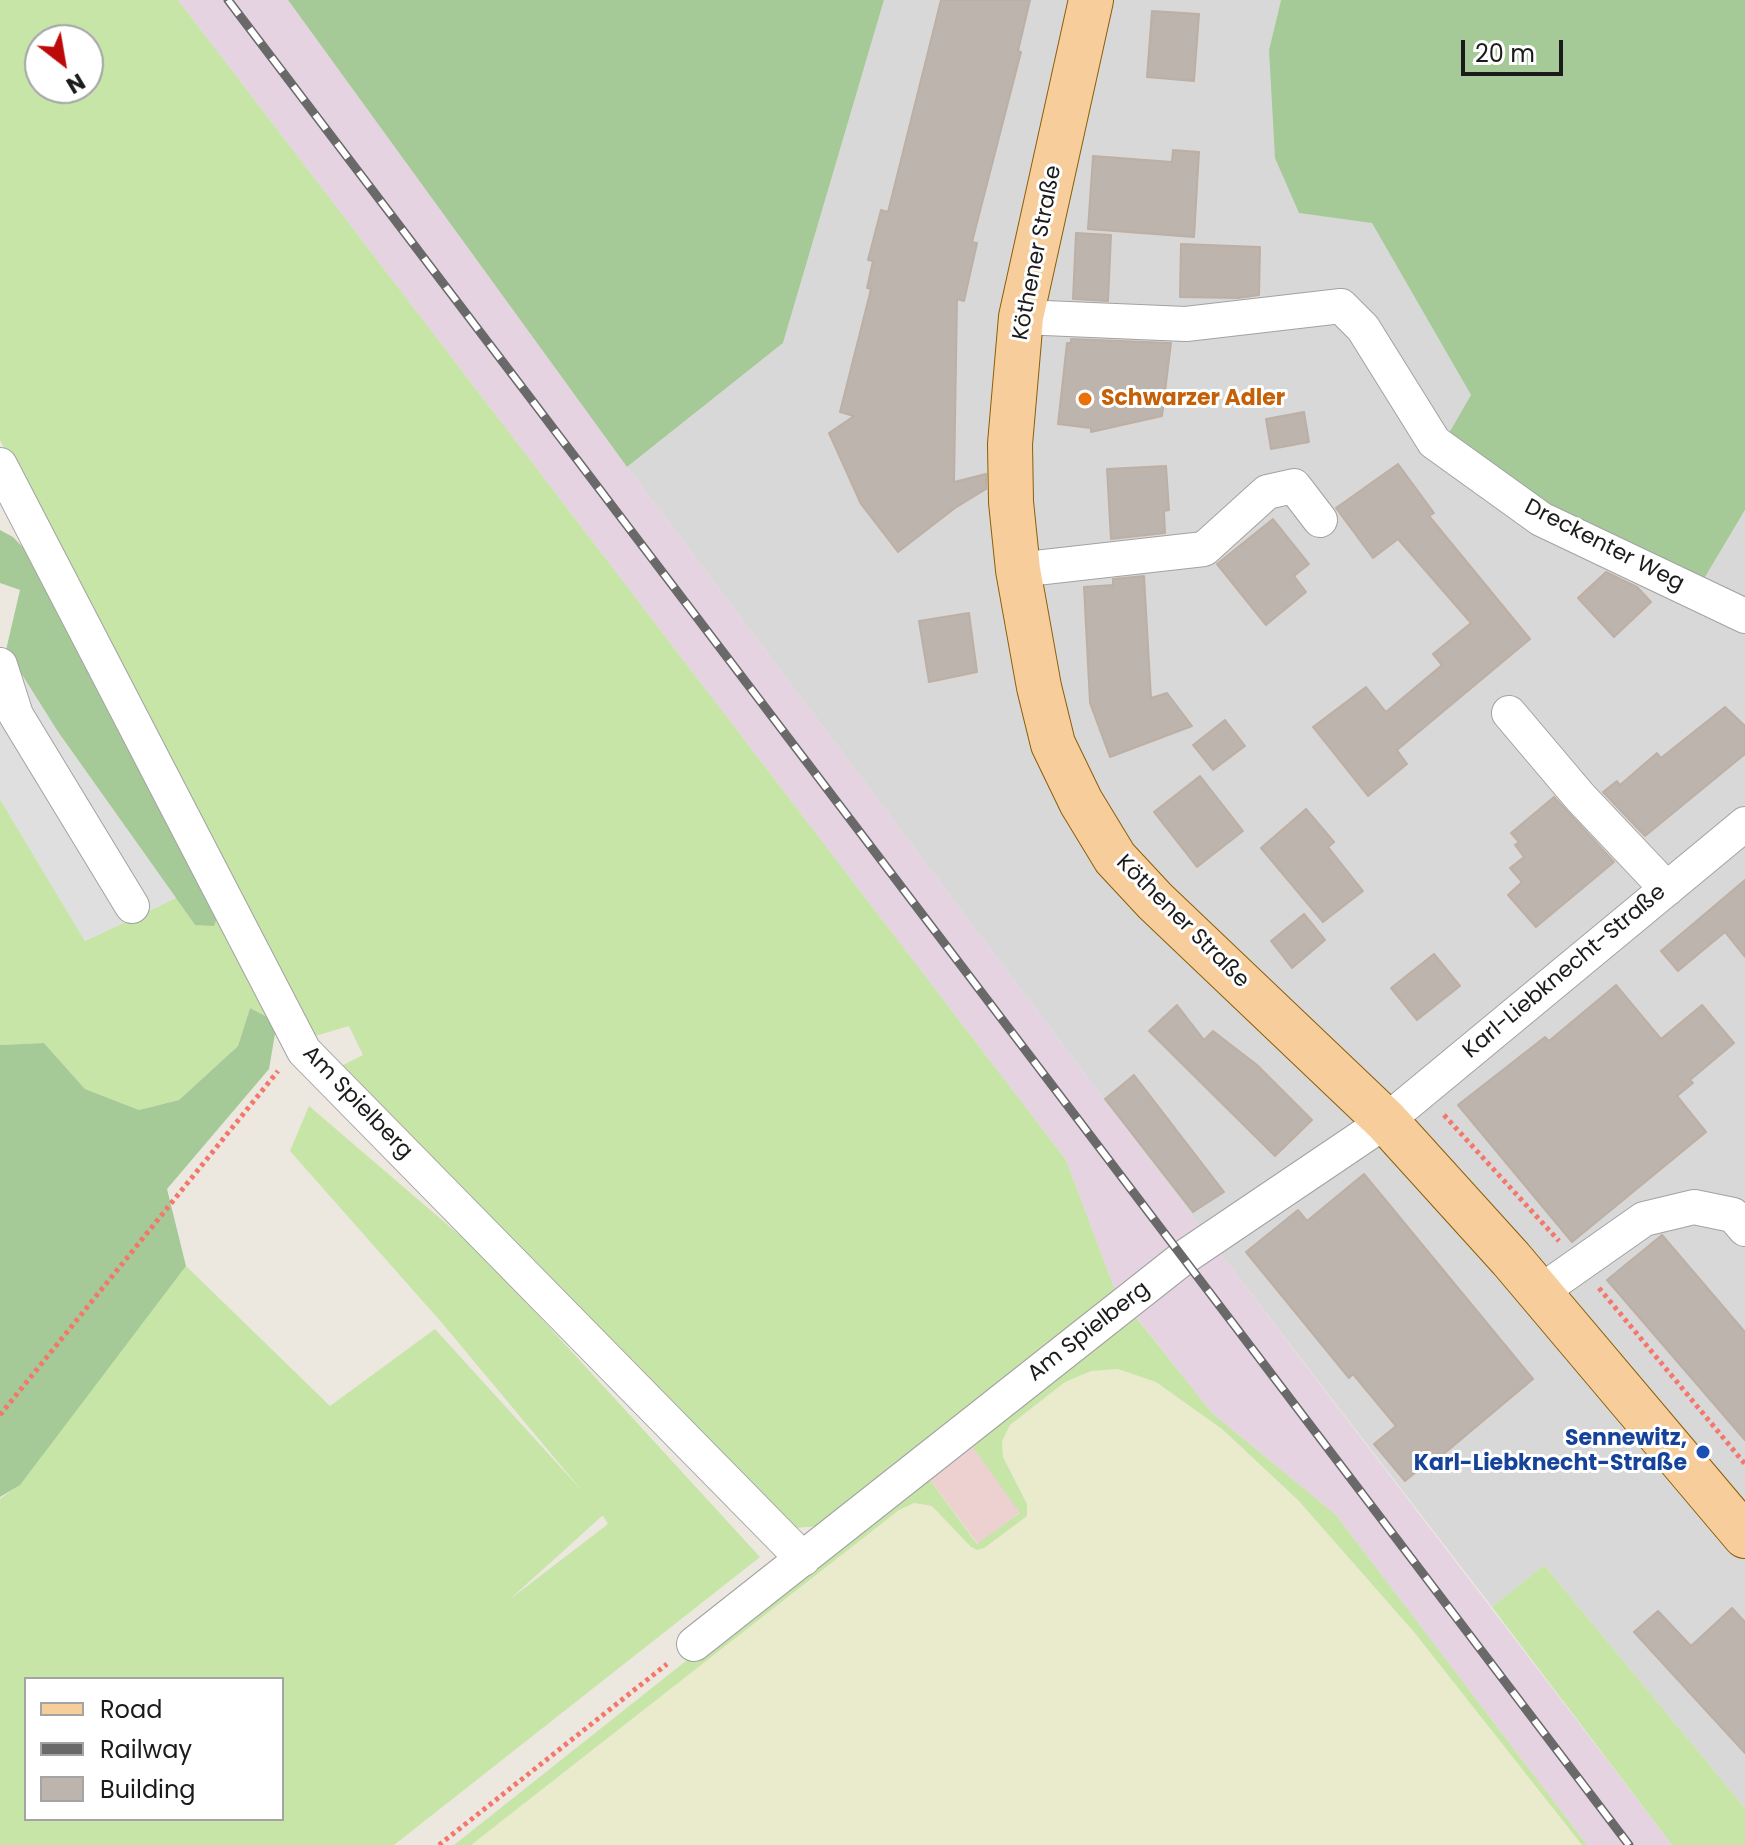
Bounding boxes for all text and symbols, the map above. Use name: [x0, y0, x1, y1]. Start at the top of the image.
north arrow: [24, 24, 104, 104]
scale bar: [1465, 24, 1567, 74]
text: 20 m: [1475, 37, 1535, 70]
text: N: [61, 66, 91, 101]
street label: Köthener Straße: [1008, 163, 1068, 343]
place label: Schwarzer Adler: [1101, 386, 1285, 412]
marker: Schwarzer Adler: [1076, 390, 1094, 408]
street label: Dreckenter Weg: [1520, 494, 1688, 598]
street label: Köthener Straße: [1110, 850, 1254, 994]
street label: Karl-Liebknecht-Straße: [1458, 879, 1672, 1065]
street label: Am Spielberg: [296, 1041, 418, 1165]
street label: Am Spielberg: [1023, 1276, 1155, 1388]
place label: Sennewitz, Karl-Liebknecht-Straße: [1414, 1426, 1687, 1478]
marker: Sennewitz, Karl-Liebknecht-Straße: [1694, 1443, 1712, 1461]
legend: [24, 1677, 284, 1821]
text: Road: [100, 1693, 162, 1726]
text: Railway: [100, 1733, 192, 1766]
text: Building: [100, 1773, 196, 1806]

